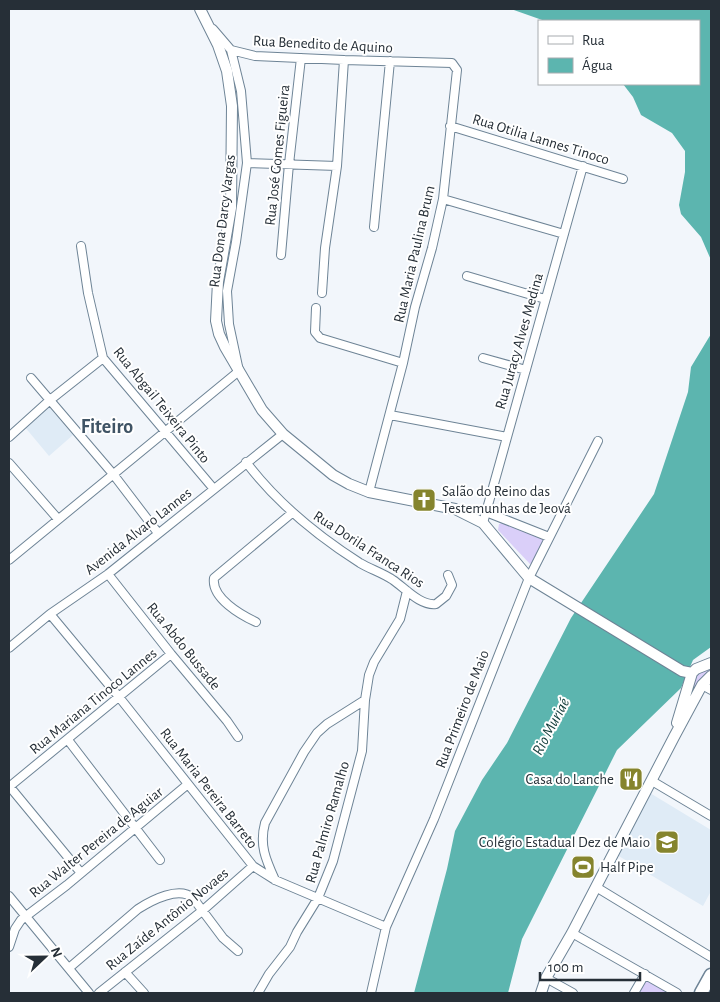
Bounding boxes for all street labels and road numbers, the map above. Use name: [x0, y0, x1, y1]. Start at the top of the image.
street label: Rua Benedito de Aquino: [253, 33, 393, 56]
street label: Rua José Gomes Figueira: [263, 84, 292, 226]
street label: Rua Otilia Lannes Tinoco: [471, 112, 611, 167]
street label: Rua Dona Darcy Vargas: [207, 154, 238, 288]
street label: Rua Maria Paulina Brum: [391, 184, 438, 324]
street label: Rua Juracy Alves Medina: [493, 271, 546, 411]
street label: Rua Abgail Teixeira Pinto: [110, 345, 213, 466]
street label: Avenida Alvaro Lannes: [82, 485, 194, 578]
street label: Rua Dorila Franca Rios: [311, 508, 427, 591]
street label: Rua Abdo Bussade: [144, 600, 223, 693]
street label: Rua Mariana Tinoco Lannes: [27, 646, 160, 757]
street label: Rua Primeiro de Maio: [433, 648, 492, 770]
street label: Rua Maria Pereira Barreto: [157, 725, 260, 851]
street label: Rua Palmiro Ramalho: [303, 759, 352, 885]
street label: Rua Walter Pereira de Aguiar: [27, 784, 166, 901]
street label: Rua Zaíde Antônio Novaes: [103, 866, 231, 973]

